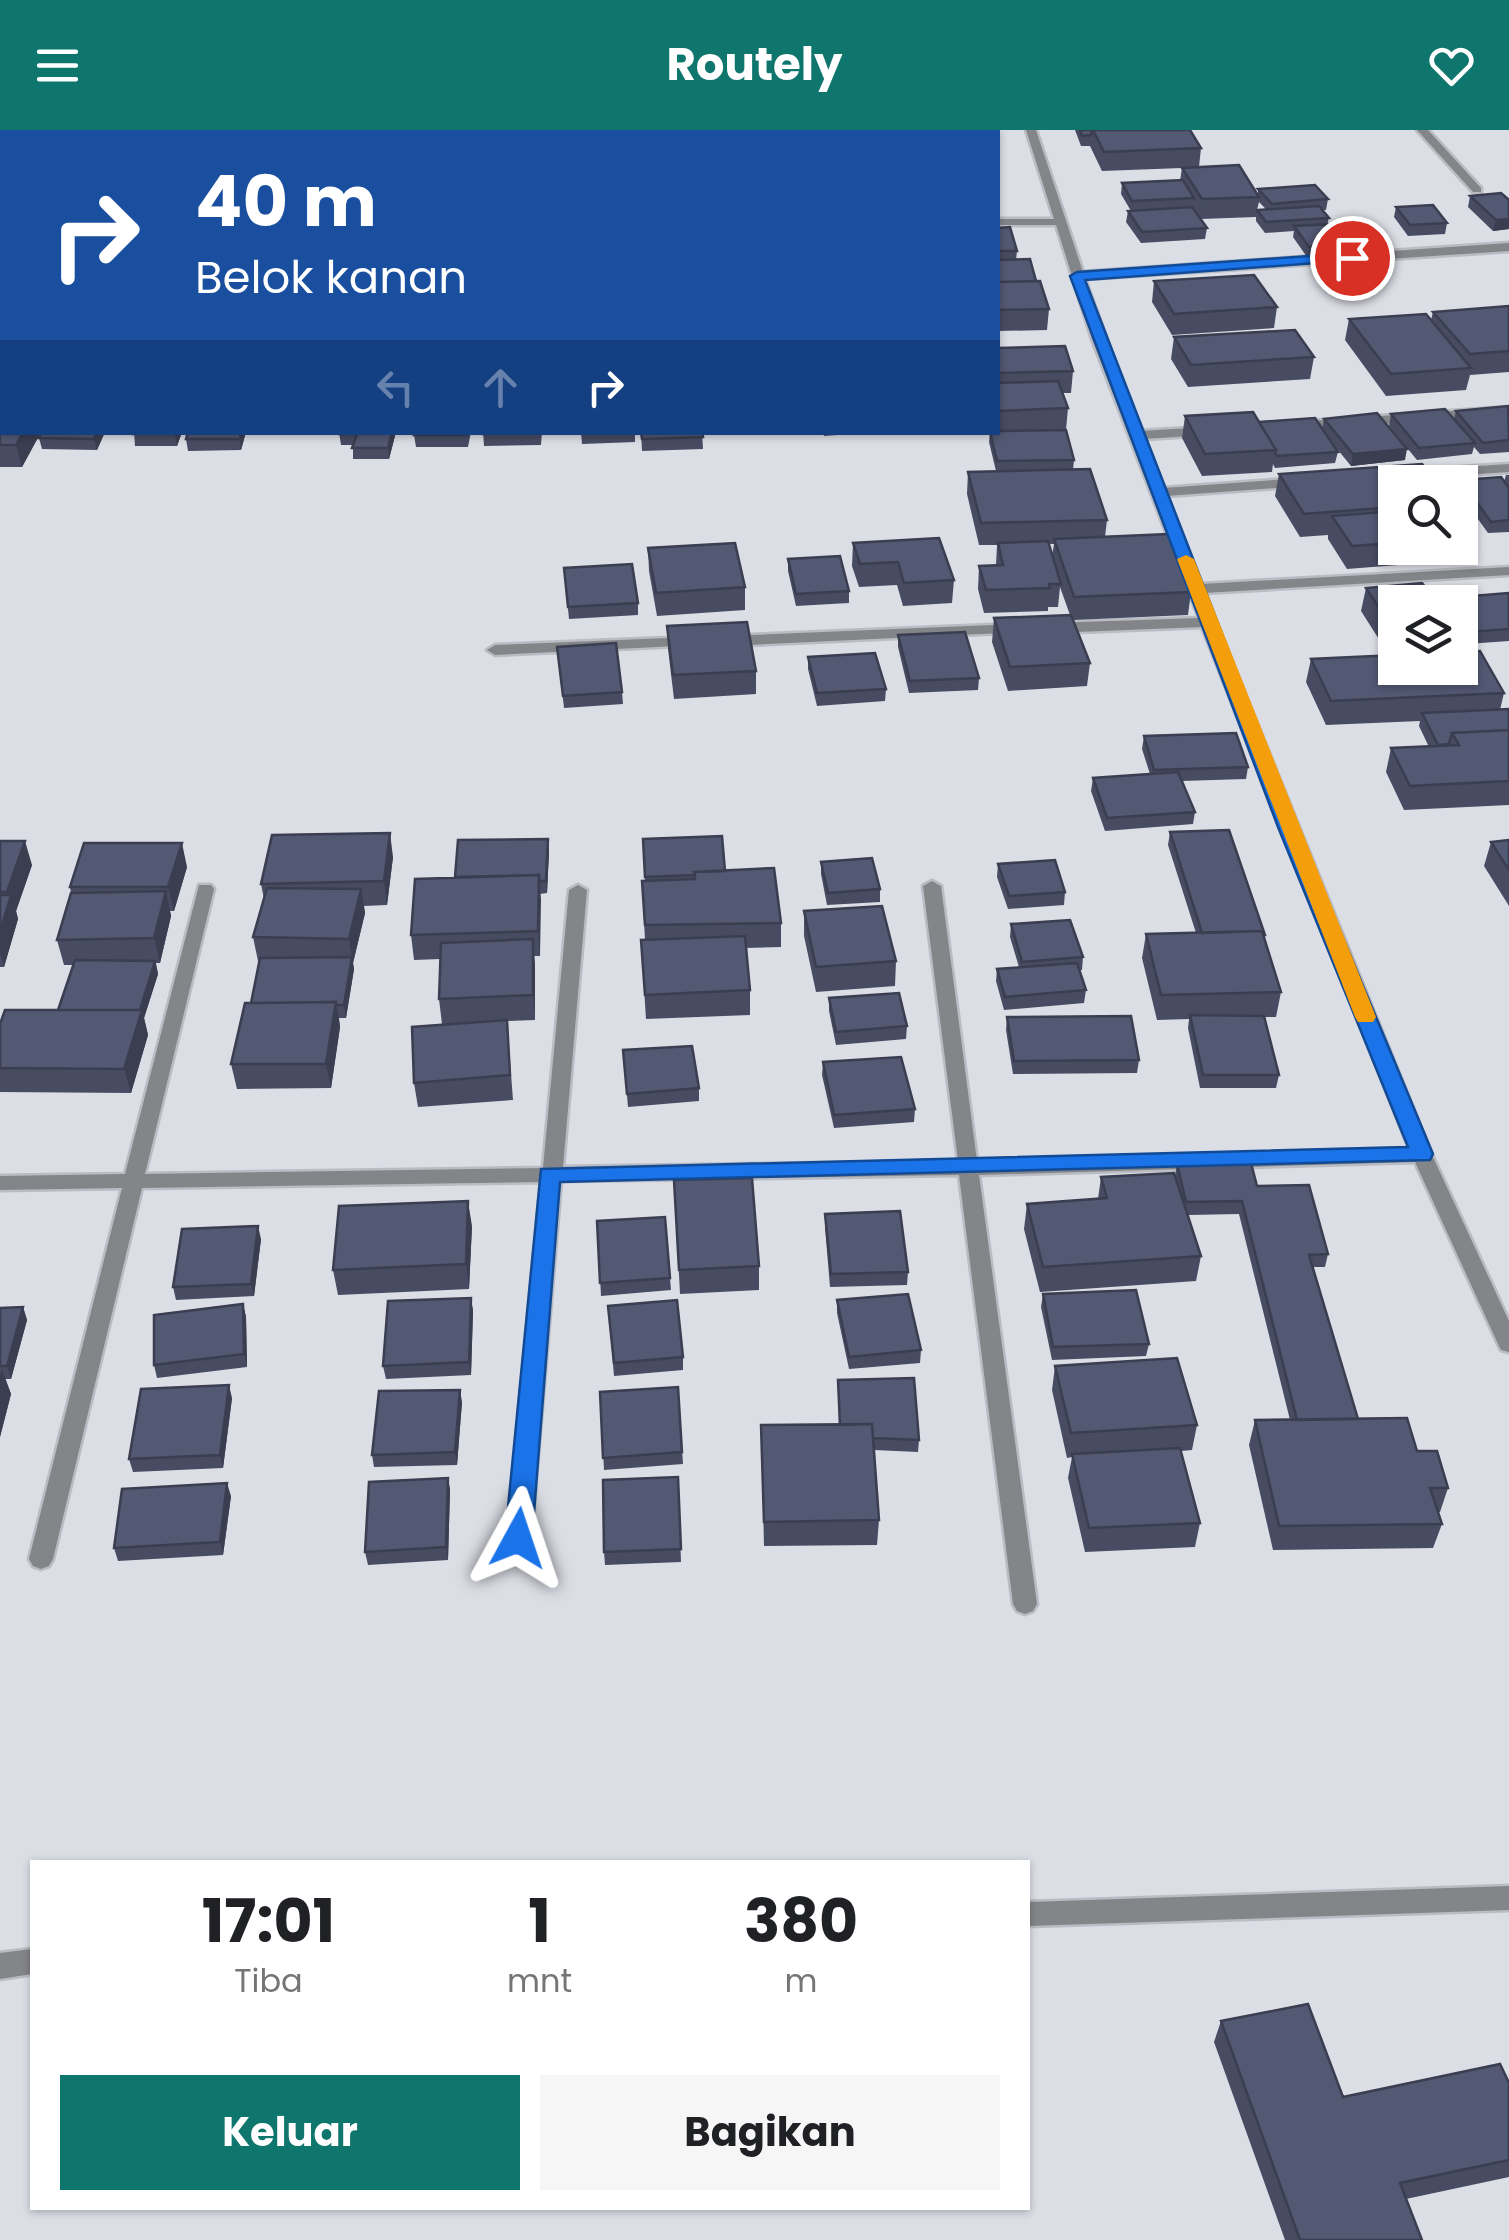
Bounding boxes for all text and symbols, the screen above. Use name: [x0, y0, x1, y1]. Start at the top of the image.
text: Routely: [666, 33, 843, 96]
icon: menu: [30, 38, 85, 93]
icon: heart: [1424, 38, 1479, 93]
text: 40 m: [195, 152, 377, 251]
icon: right: [30, 170, 160, 300]
pin: [1310, 216, 1395, 301]
icon: arrive: [1325, 231, 1380, 286]
text: Belok kanan: [195, 246, 467, 309]
icon: left: [368, 360, 423, 415]
icon: ahead: [473, 360, 528, 415]
icon: right: [578, 360, 633, 415]
map controls: [1378, 465, 1478, 685]
button: search: [1378, 465, 1478, 565]
button: layers: [1378, 585, 1478, 685]
position arrow: [466, 1486, 570, 1590]
text: 17:01: [202, 1879, 335, 1963]
text: 1: [528, 1879, 551, 1963]
text: 380: [744, 1879, 858, 1963]
text: Tiba: [234, 1958, 303, 2003]
text: mnt: [507, 1958, 572, 2003]
text: m: [785, 1958, 818, 2003]
button: Keluar: [60, 2075, 520, 2190]
button: Bagikan: [540, 2075, 1000, 2190]

